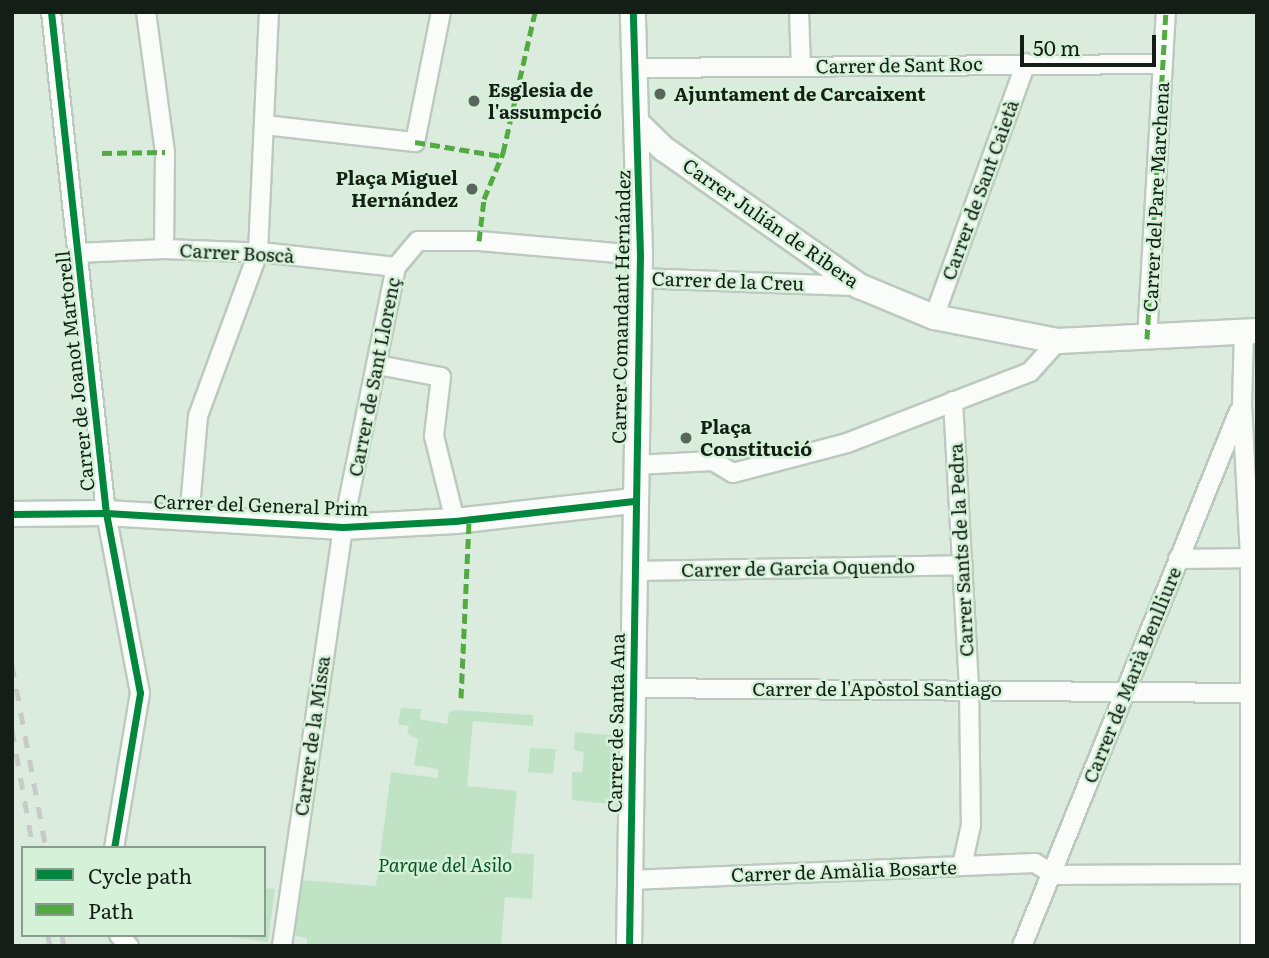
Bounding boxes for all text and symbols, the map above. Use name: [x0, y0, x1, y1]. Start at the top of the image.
scale bar: [1024, 21, 1160, 65]
text: 50 m: [1033, 31, 1080, 62]
street label: Carrer de Sant Roc: [815, 52, 983, 78]
place label: Esglesia de l'assumpció: [488, 79, 602, 123]
street label: Carrer del Pare Marchena: [1139, 81, 1173, 313]
place label: Ajuntament de Carcaixent: [674, 83, 926, 105]
marker: Ajuntament de Carcaixent: [652, 86, 668, 102]
marker: Esglesia de l'assumpció: [466, 93, 482, 109]
street label: Carrer de Sant Caietà: [937, 97, 1023, 283]
street label: Carrer Julián de Ribera: [679, 153, 863, 293]
place label: Plaça Miguel Hernández: [335, 167, 458, 211]
street label: Carrer Comandant Hernández: [607, 170, 635, 444]
marker: Plaça Miguel Hernández: [464, 181, 480, 197]
street label: Carrer Boscà: [179, 239, 295, 267]
street label: Carrer de Joanot Martorell: [51, 250, 99, 492]
street label: Carrer de la Creu: [651, 267, 805, 295]
street label: Carrer de Sant Llorenç: [343, 275, 405, 479]
place label: Plaça Constitució: [700, 416, 812, 460]
marker: Plaça Constitució: [678, 430, 694, 446]
street label: Carrer Sants de la Pedra: [944, 443, 978, 657]
street label: Carrer del General Prim: [153, 490, 369, 520]
street label: Carrer de Garcia Oquendo: [681, 555, 915, 581]
street label: Carrer de Marià Benlliure: [1078, 564, 1186, 786]
street label: Carrer de Santa Ana: [603, 633, 629, 813]
street label: Carrer de la Missa: [289, 654, 335, 818]
street label: Carrer de l'Apòstol Santiago: [752, 678, 1002, 700]
legend: [21, 846, 266, 937]
park label: Parque del Asilo: [378, 854, 512, 876]
street label: Carrer de Amàlia Bosarte: [731, 856, 957, 886]
text: Cycle path: [88, 859, 192, 890]
text: Path: [88, 894, 134, 925]

